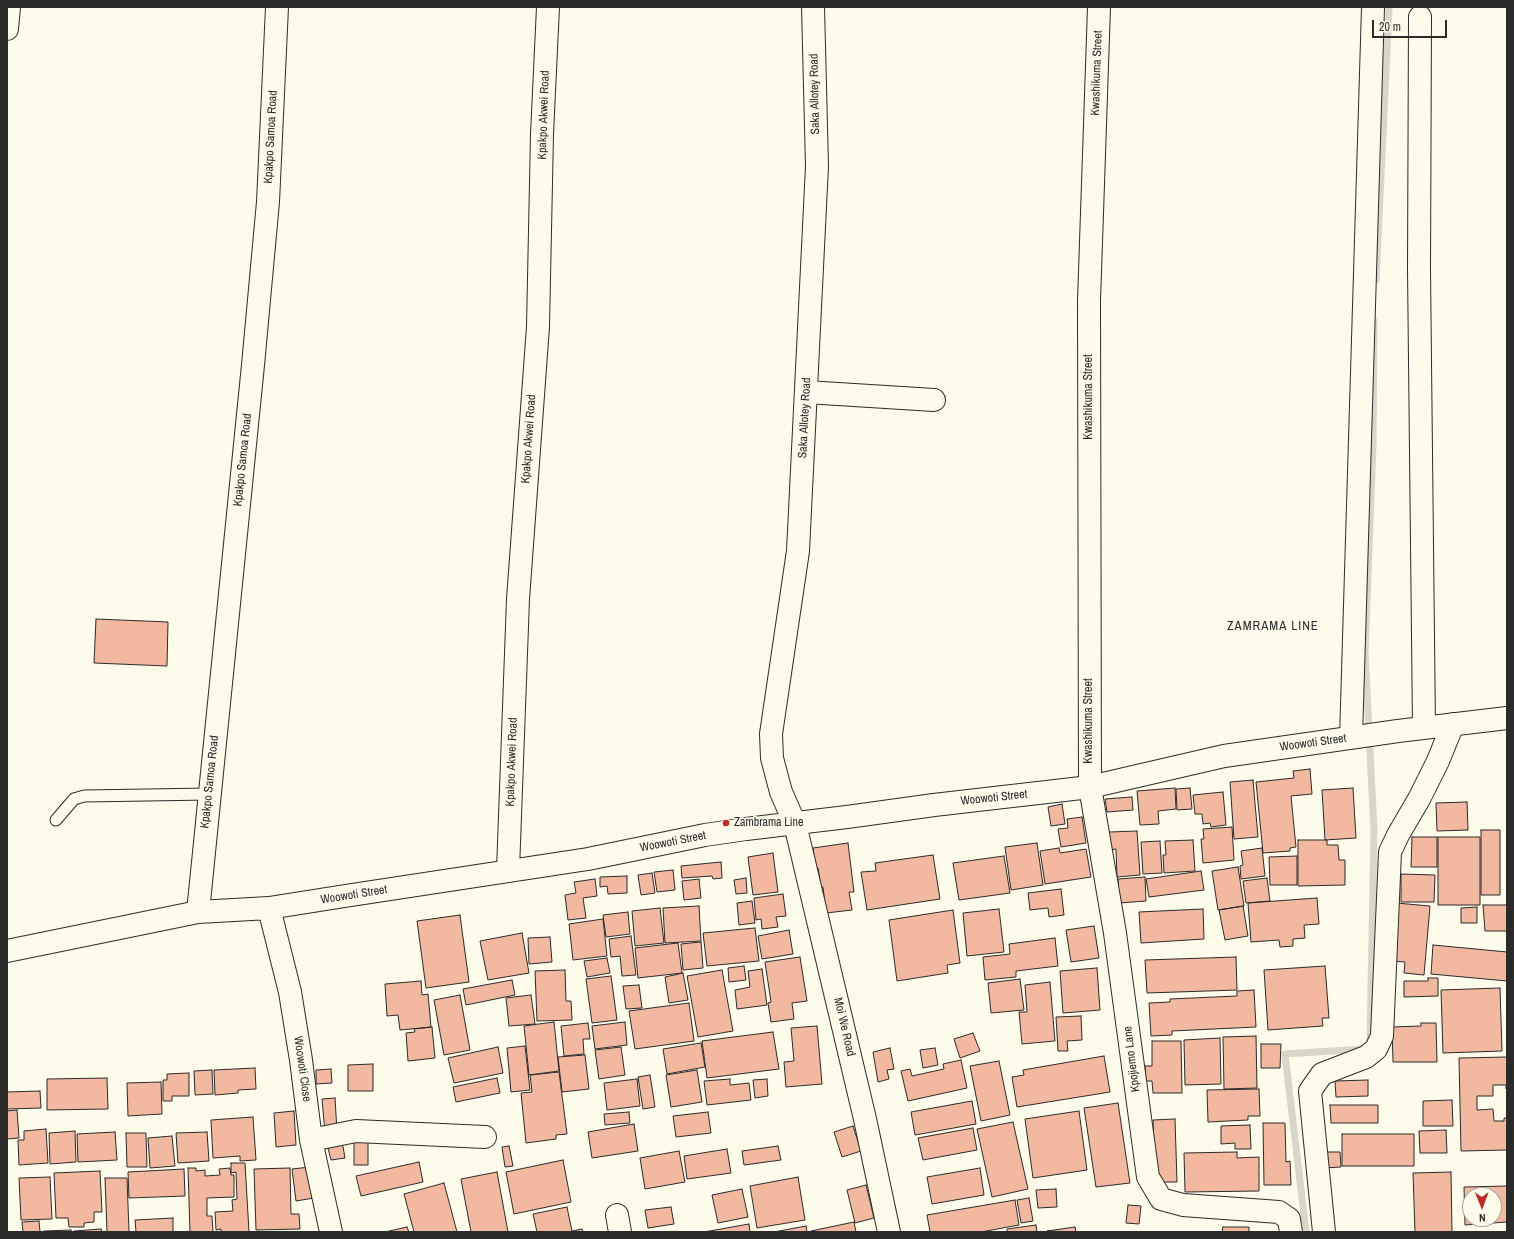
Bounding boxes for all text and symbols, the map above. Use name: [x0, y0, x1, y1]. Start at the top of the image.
scale bar: [1374, 12, 1449, 38]
text: 20 m: [1379, 19, 1401, 35]
street label: Kwashikuma Street: [1088, 30, 1106, 116]
street label: Saka Allotey Road: [807, 53, 823, 135]
street label: Kpakpo Akwei Road: [535, 70, 553, 160]
street label: Kpakpo Samoa Road: [261, 90, 281, 184]
street label: Kwashikuma Street: [1082, 354, 1096, 440]
street label: Saka Allotey Road: [796, 377, 814, 459]
street label: Kpakpo Akwei Road: [519, 394, 539, 484]
street label: Kpakpo Samoa Road: [231, 413, 255, 507]
district label: ZAMRAMA LINE: [1227, 619, 1319, 635]
street label: Kwashikuma Street: [1082, 678, 1096, 764]
street label: Kpakpo Akwei Road: [503, 717, 521, 807]
street label: Woowoti Street: [1279, 731, 1347, 755]
street label: Kpakpo Samoa Road: [198, 735, 222, 829]
street label: Woowoti Street: [960, 787, 1028, 809]
place label: Zambrama Line: [734, 816, 803, 830]
marker: Zambrama Line: [721, 818, 731, 828]
street label: Woowoti Street: [639, 829, 707, 855]
street label: Woowoti Street: [320, 883, 388, 907]
street label: Moi We Road: [830, 996, 858, 1058]
street label: Kpojiemo Lane: [1121, 1025, 1143, 1093]
street label: Woowoti Close: [290, 1035, 314, 1103]
north arrow: [1462, 1187, 1502, 1227]
text: N: [1479, 1211, 1486, 1225]

